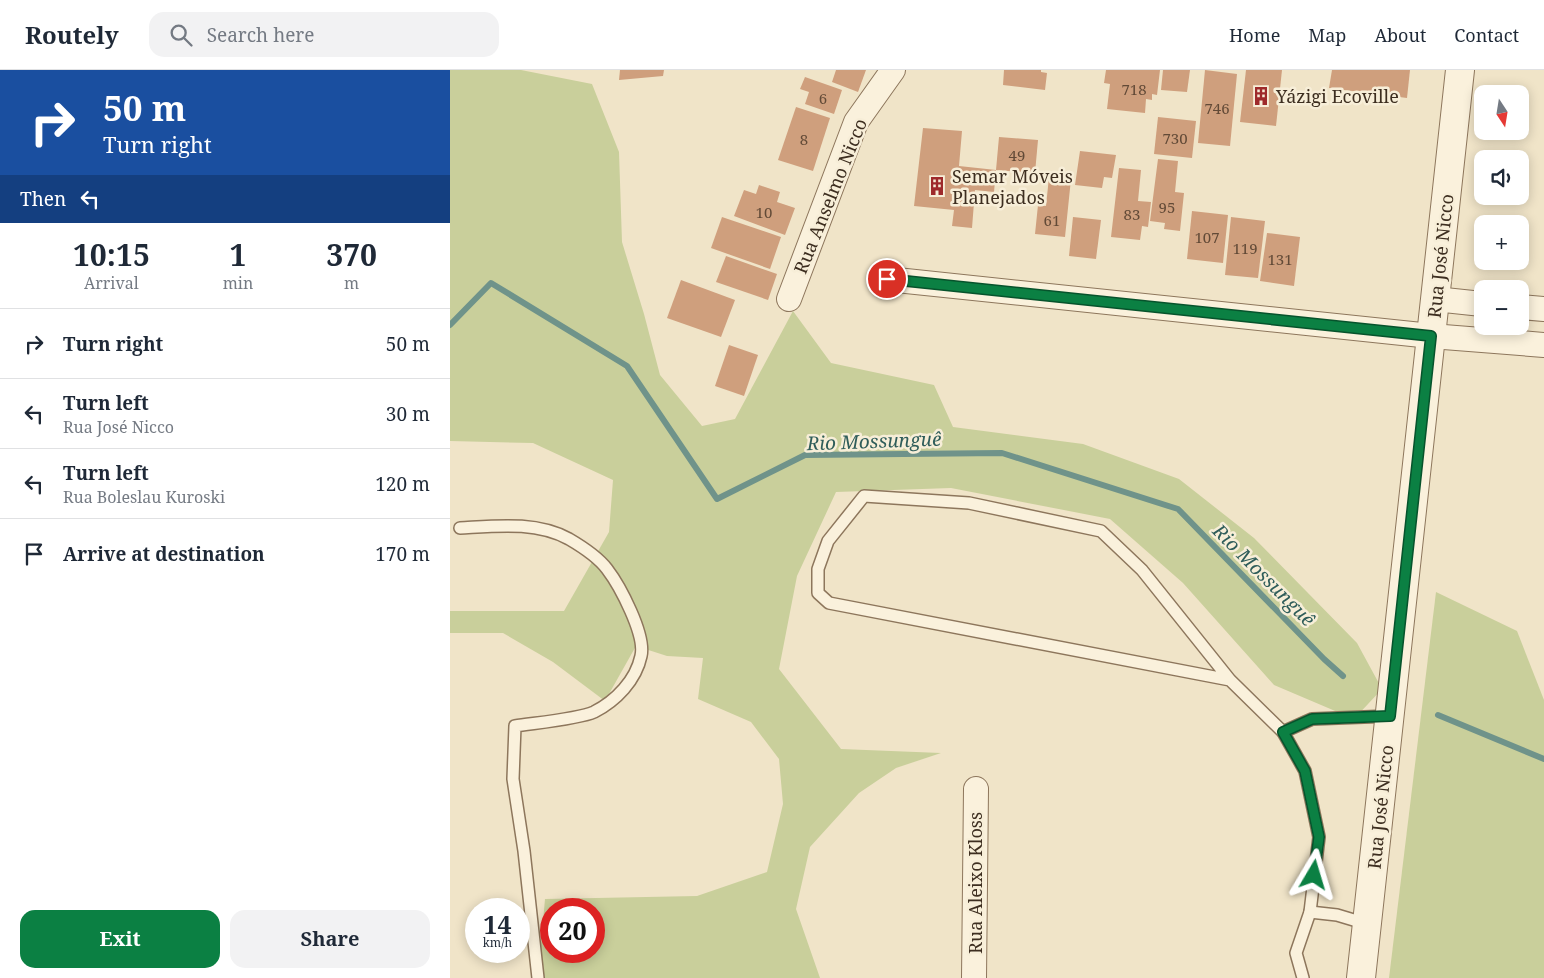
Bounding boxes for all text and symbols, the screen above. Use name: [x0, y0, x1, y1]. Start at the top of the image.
search box: [149, 12, 499, 57]
text: Routely: [25, 18, 119, 51]
icon: search: [167, 21, 195, 49]
text: Search here: [207, 22, 314, 48]
text: Home: [1229, 23, 1280, 47]
text: Map: [1308, 23, 1346, 47]
text: About: [1374, 23, 1426, 47]
text: Contact: [1454, 23, 1519, 47]
house number: 718: [1121, 79, 1147, 99]
text: 50 m: [103, 84, 186, 131]
place label: Yázigi Ecoville: [1275, 84, 1399, 108]
building icon: Yázigi Ecoville: [1250, 85, 1272, 107]
north arrow: [1474, 85, 1529, 140]
map controls: [1474, 85, 1529, 335]
house number: 6: [819, 88, 827, 108]
icon: right: [20, 90, 85, 155]
house number: 746: [1204, 98, 1230, 118]
street label: Rua Anselmo Nicco: [788, 115, 872, 277]
house number: 730: [1162, 128, 1188, 148]
text: Turn right: [103, 129, 212, 159]
house number: 8: [800, 129, 808, 149]
house number: 49: [1009, 145, 1025, 165]
button: sound: [1474, 150, 1529, 205]
place label: Semar Móveis Planejados: [952, 164, 1073, 209]
building icon: Semar Móveis Planejados: [926, 175, 948, 197]
icon: left: [76, 185, 104, 213]
text: Then: [20, 186, 66, 212]
street label: Rua José Nicco: [1422, 193, 1458, 319]
house number: 95: [1159, 197, 1175, 217]
house number: 10: [756, 202, 772, 222]
house number: 83: [1124, 204, 1140, 224]
house number: 61: [1044, 210, 1060, 230]
button: +: [1474, 215, 1529, 270]
house number: 107: [1194, 227, 1220, 247]
text: 10:15: [73, 234, 150, 275]
text: 1: [230, 234, 246, 275]
text: 370: [326, 234, 377, 275]
house number: 119: [1232, 238, 1258, 258]
house number: 131: [1267, 249, 1293, 269]
pin: [866, 258, 908, 300]
icon: arrive: [873, 265, 901, 293]
text: Arrival: [84, 272, 139, 294]
text: min: [223, 272, 253, 294]
text: m: [344, 272, 359, 294]
button: −: [1474, 280, 1529, 335]
icon: right: [20, 330, 48, 358]
text: Turn right: [63, 331, 163, 357]
text: 50 m: [386, 331, 430, 357]
text: Turn left: [63, 390, 149, 416]
icon: left: [20, 400, 48, 428]
text: 30 m: [386, 401, 430, 427]
text: Rua José Nicco: [63, 416, 174, 438]
water label: Rio Mossunguê: [805, 426, 942, 456]
text: Turn left: [63, 460, 149, 486]
icon: left: [20, 470, 48, 498]
text: 120 m: [375, 471, 430, 497]
text: Rua Boleslau Kuroski: [63, 486, 225, 508]
water label: Rio Mossunguê: [1206, 517, 1321, 632]
icon: arrive: [20, 540, 48, 568]
text: Arrive at destination: [63, 541, 265, 567]
text: 170 m: [375, 541, 430, 567]
street label: Rua José Nicco: [1362, 744, 1398, 870]
street label: Rua Aleixo Kloss: [963, 812, 987, 954]
position arrow: [1287, 848, 1339, 900]
speed limit sign: 20: [540, 898, 605, 963]
text: 14: [483, 907, 512, 941]
button: Exit: [20, 910, 220, 968]
button: Share: [230, 910, 430, 968]
text: km/h: [483, 934, 512, 951]

